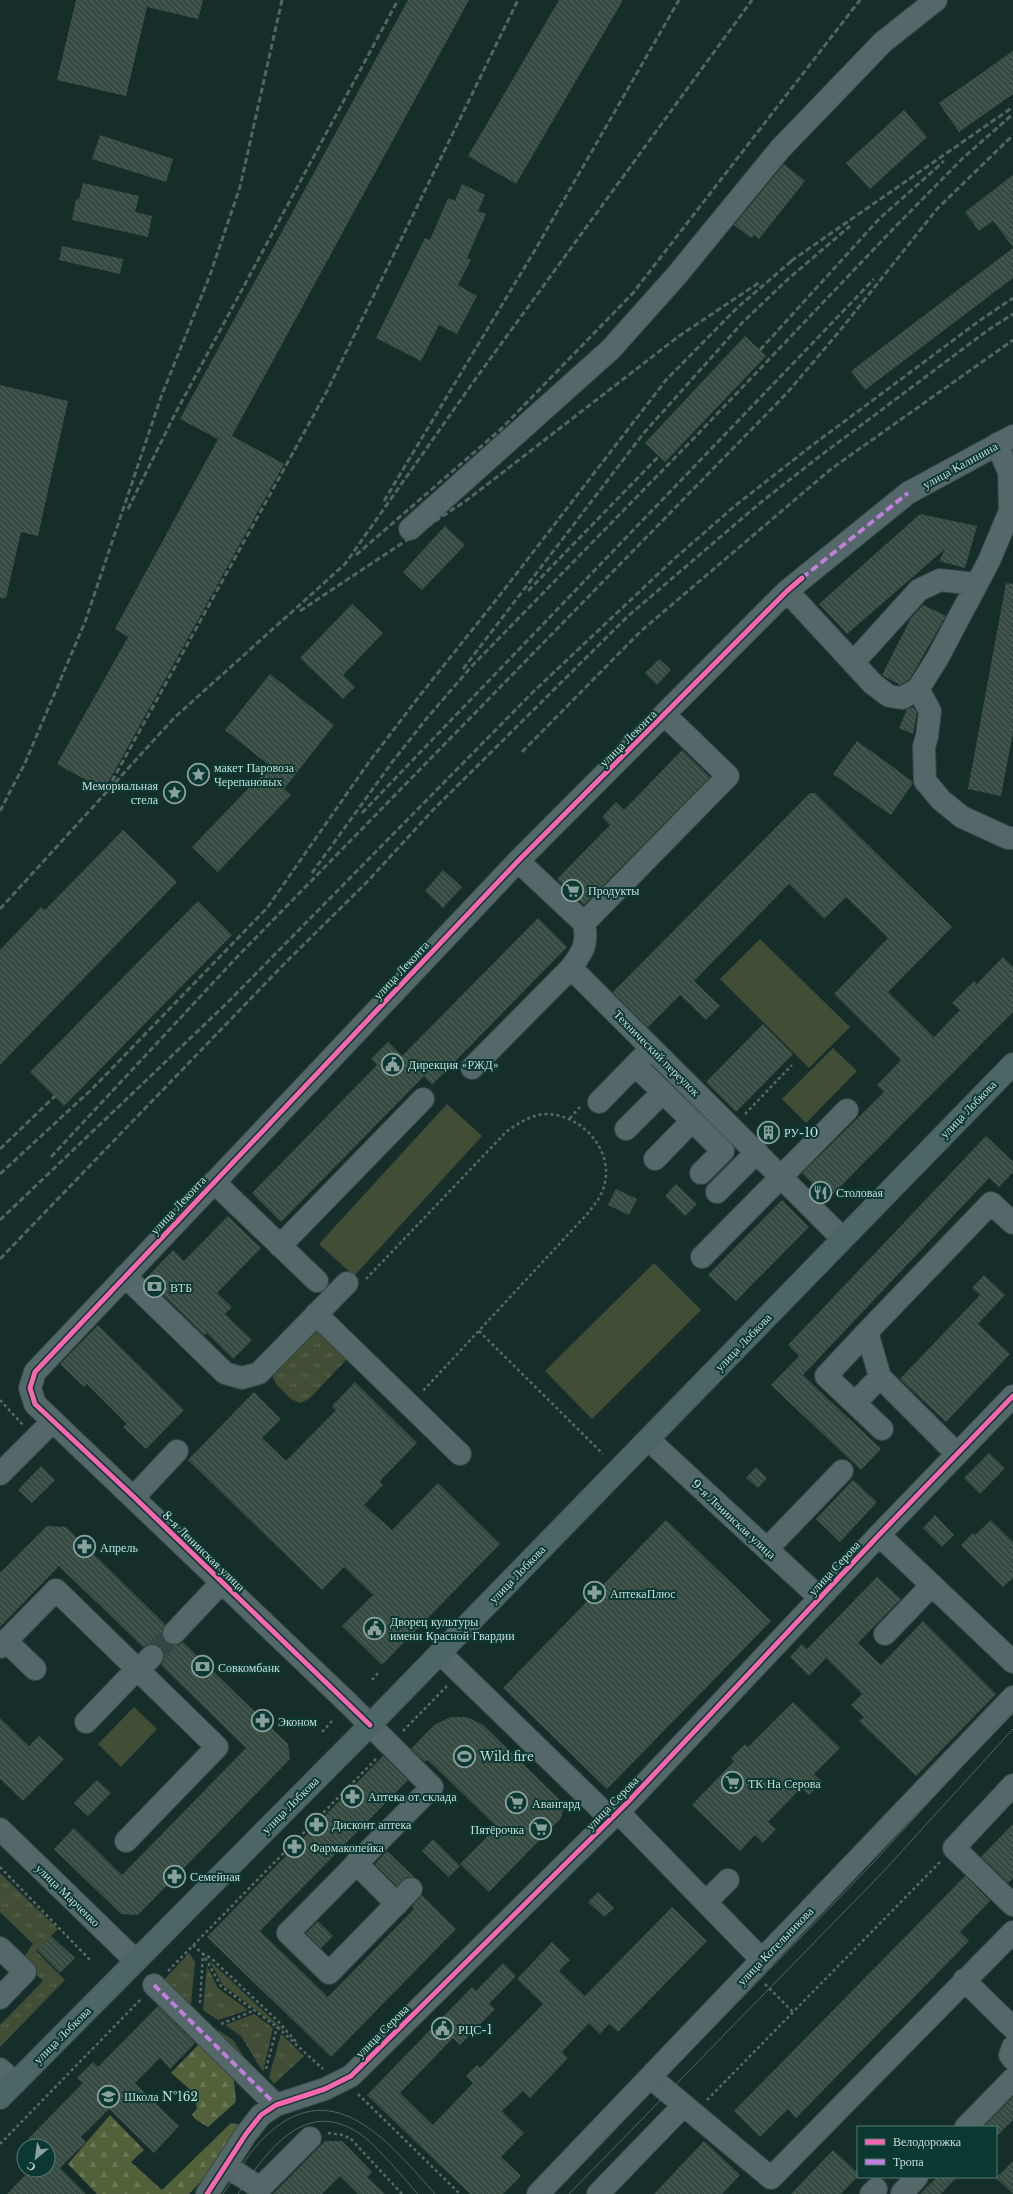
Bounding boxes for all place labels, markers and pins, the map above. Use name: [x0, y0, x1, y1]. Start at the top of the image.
place label: макет Паровоза Черепановых: [214, 760, 295, 789]
place icon: макет Паровоза Черепановых: [185, 761, 211, 787]
place label: Мемориальная стела: [82, 778, 159, 807]
place icon: Мемориальная стела: [161, 779, 187, 805]
supermarket icon: Продукты: [560, 877, 586, 903]
place label: Продукты: [588, 883, 639, 898]
public building icon: Дирекция «РЖД»: [379, 1051, 405, 1077]
place label: Дирекция «РЖД»: [408, 1057, 499, 1072]
building icon: РУ-10: [755, 1119, 781, 1145]
place label: РУ-10: [784, 1125, 818, 1140]
restaurant icon: Столовая: [808, 1179, 834, 1205]
place label: Столовая: [836, 1185, 884, 1200]
bank icon: ВТБ: [142, 1274, 168, 1300]
place label: ВТБ: [170, 1280, 192, 1295]
pharmacy icon: Апрель: [71, 1534, 97, 1560]
place label: Апрель: [100, 1540, 138, 1555]
pharmacy icon: АптекаПлюс: [582, 1580, 608, 1606]
place label: АптекаПлюс: [610, 1586, 676, 1601]
place label: Дворец культуры имени Красной Гвардии: [390, 1614, 515, 1643]
public building icon: Дворец культуры имени Красной Гвардии: [361, 1615, 387, 1641]
bank icon: Совкомбанк: [189, 1654, 215, 1680]
place label: Совкомбанк: [218, 1660, 280, 1675]
pharmacy icon: Эконом: [250, 1708, 276, 1734]
place label: Эконом: [278, 1714, 317, 1729]
sports icon: Wild fire: [452, 1743, 478, 1769]
place label: Wild fire: [479, 1749, 534, 1764]
supermarket icon: ТК На Серова: [720, 1770, 746, 1796]
place label: ТК На Серова: [748, 1776, 821, 1791]
pharmacy icon: Аптека от склада: [339, 1783, 365, 1809]
place label: Аптека от склада: [368, 1789, 457, 1804]
supermarket icon: Авангард: [504, 1790, 530, 1816]
place label: Авангард: [532, 1796, 580, 1811]
pharmacy icon: Дисконт аптека: [304, 1811, 330, 1837]
supermarket icon: Пятёрочка: [527, 1816, 553, 1842]
place label: Дисконт аптека: [332, 1817, 412, 1832]
place label: Пятёрочка: [471, 1822, 525, 1837]
pharmacy icon: Фармакопейка: [282, 1834, 308, 1860]
place label: Фармакопейка: [310, 1840, 385, 1855]
pharmacy icon: Семейная: [162, 1863, 188, 1889]
place label: Семейная: [190, 1869, 241, 1884]
public building icon: РЦС-1: [430, 2016, 456, 2042]
place label: РЦС-1: [458, 2022, 492, 2037]
school or university icon: Школа №162: [96, 2083, 122, 2109]
place label: Школа №162: [124, 2089, 198, 2104]

